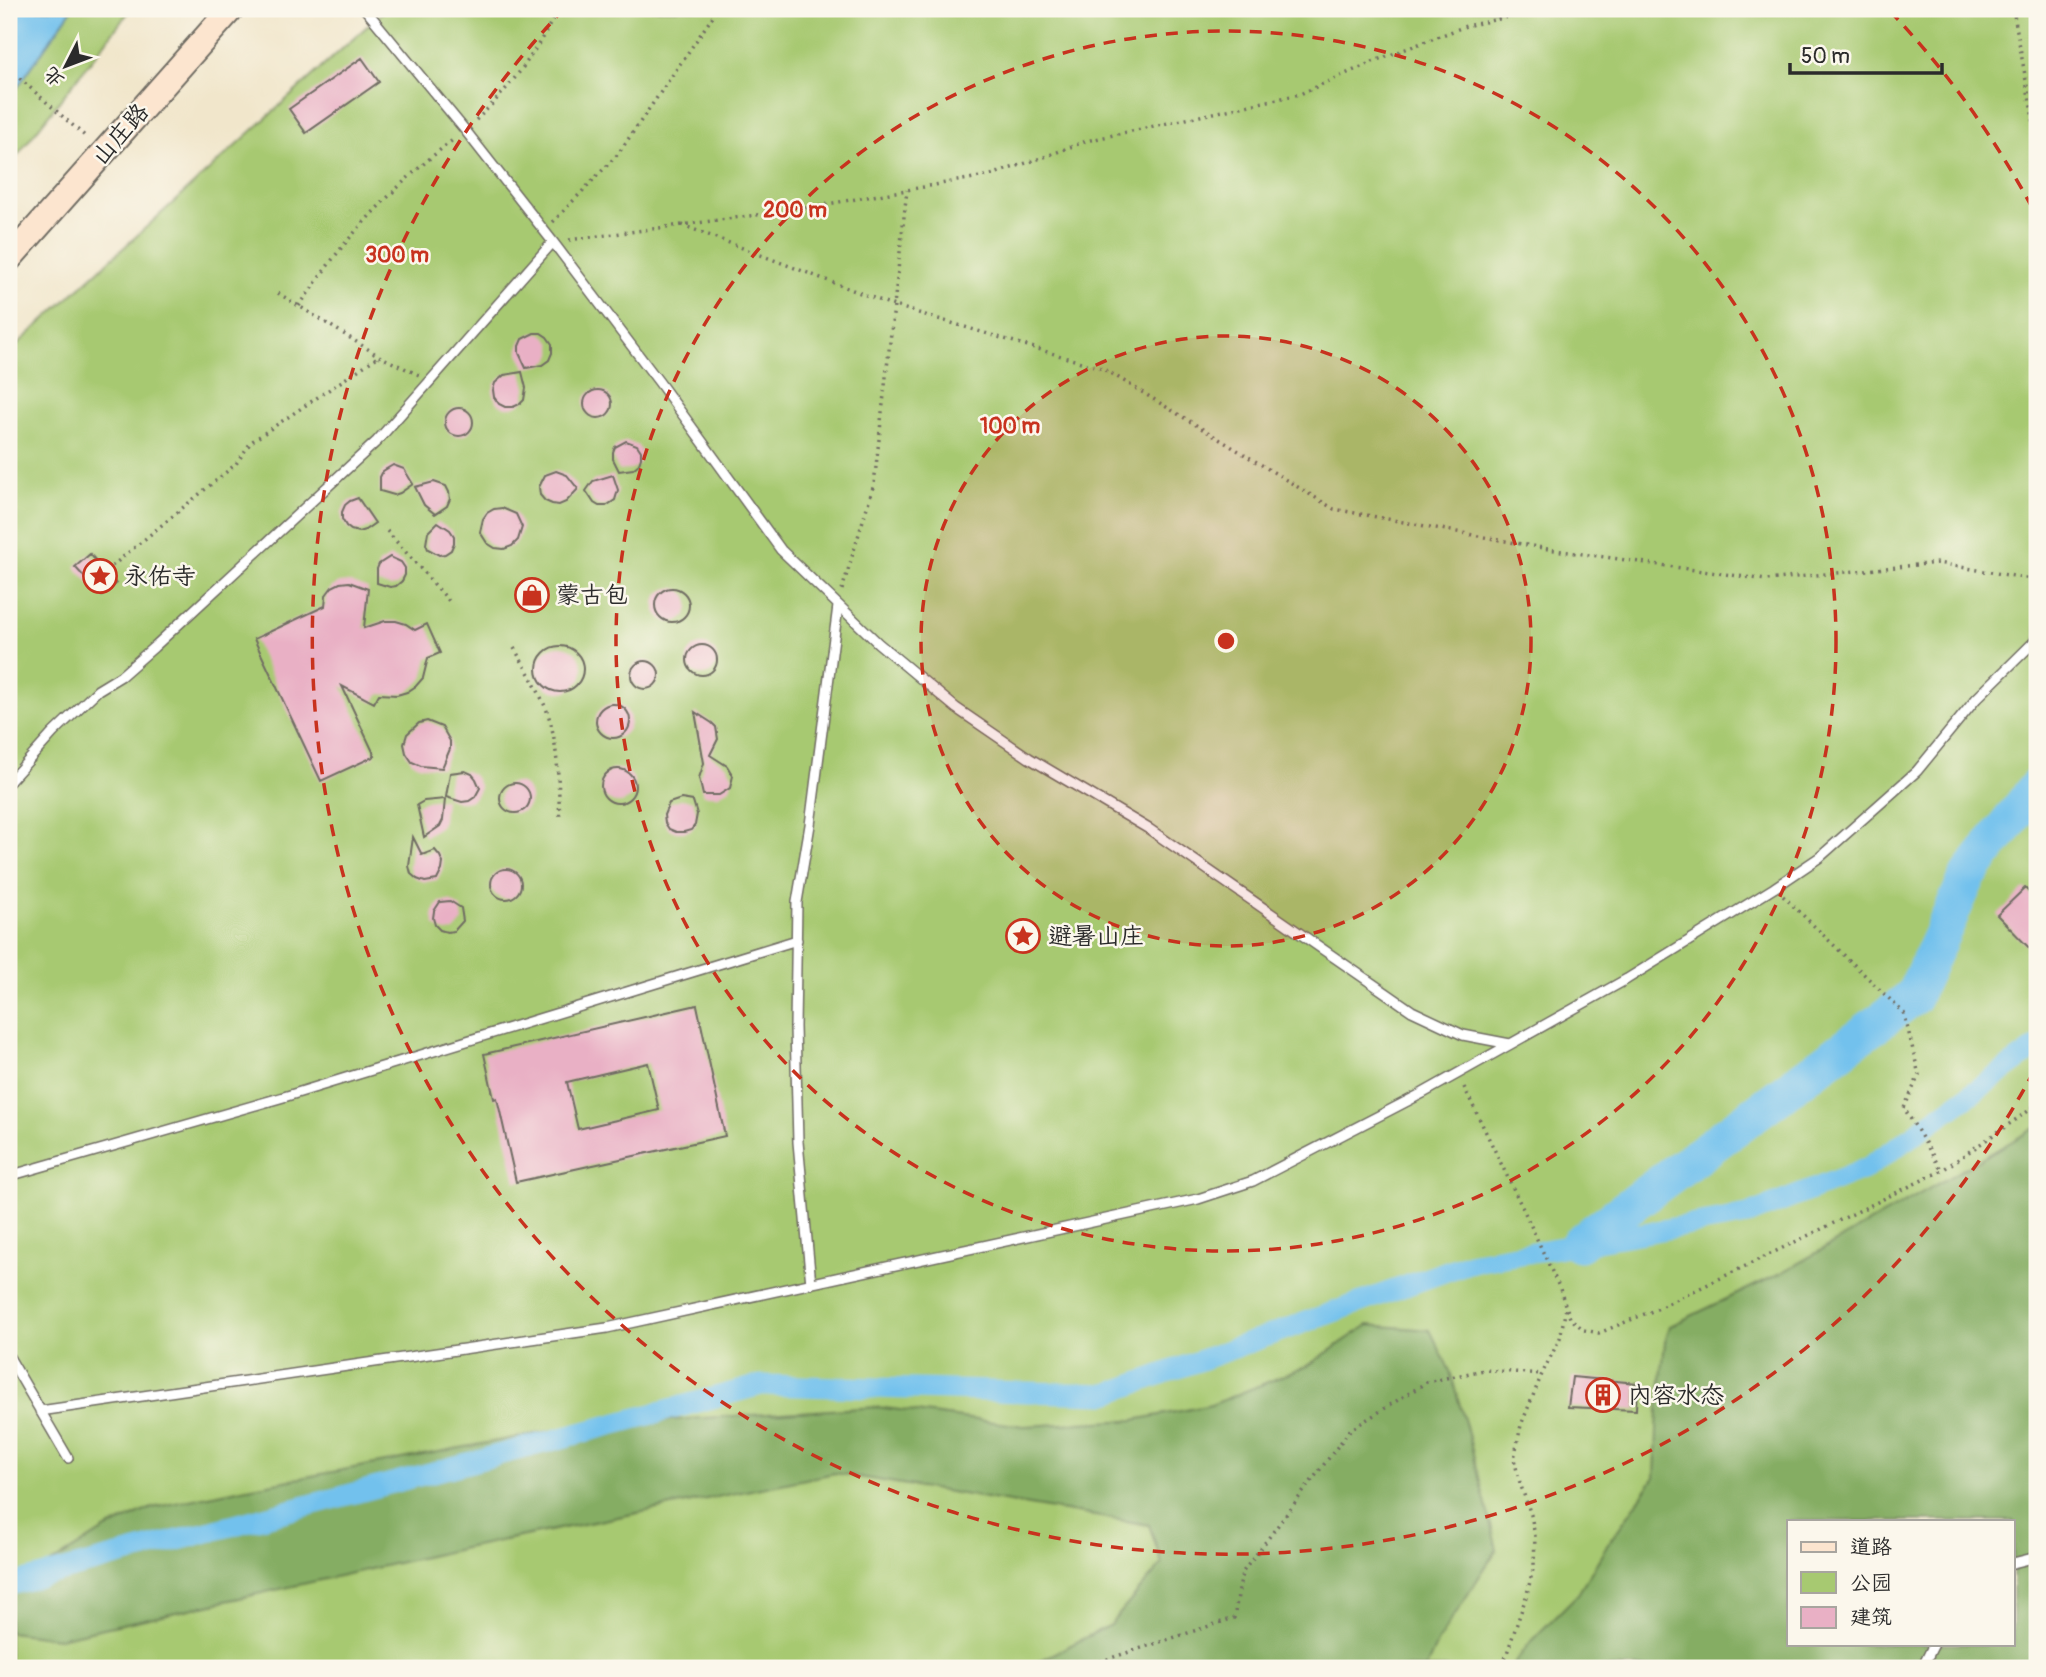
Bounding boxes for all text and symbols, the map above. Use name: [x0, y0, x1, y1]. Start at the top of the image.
north arrow: [32, 32, 102, 102]
scale bar: [1790, 32, 1943, 76]
text: 50 m: [1801, 43, 1850, 70]
text: 北: [39, 62, 69, 92]
street label: 山庄路: [86, 98, 155, 171]
text: 200 m: [763, 197, 827, 224]
text: 300 m: [365, 242, 429, 269]
text: 100 m: [980, 413, 1040, 440]
place icon: 永佑寺: [81, 557, 119, 595]
place label: 永佑寺: [124, 562, 196, 591]
shop icon: 蒙古包: [513, 576, 551, 614]
place label: 蒙古包: [556, 581, 628, 610]
centre of rings: [1214, 629, 1238, 653]
place icon: 避暑山庄: [1004, 917, 1042, 955]
place label: 避暑山庄: [1048, 922, 1144, 951]
building icon: 内容水态: [1584, 1376, 1622, 1414]
place label: 内容水态: [1628, 1381, 1724, 1410]
legend: [1787, 1520, 2014, 1646]
text: 道路: [1850, 1534, 1892, 1561]
text: 公园: [1850, 1570, 1892, 1597]
text: 建筑: [1850, 1604, 1892, 1631]

